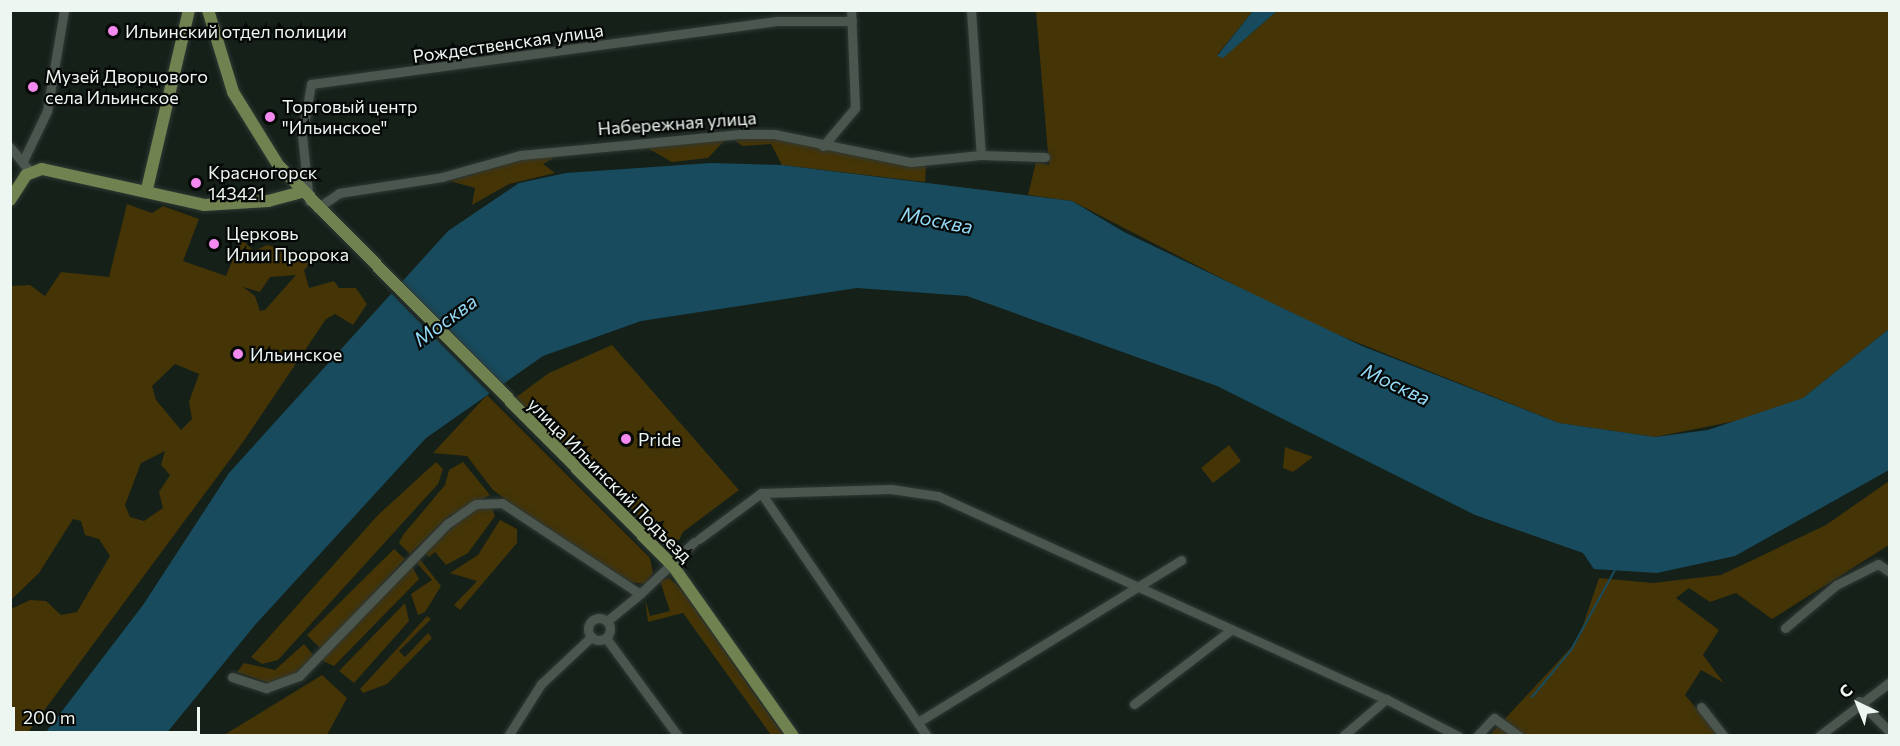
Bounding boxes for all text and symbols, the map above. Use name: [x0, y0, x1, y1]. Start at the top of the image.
street label: Рождественская улица: [411, 19, 605, 67]
place label: Ильинский отдел полиции: [125, 20, 347, 42]
marker: Ильинский отдел полиции: [106, 24, 120, 38]
place label: Музей Дворцового села Ильинское: [45, 66, 208, 109]
marker: Музей Дворцового села Ильинское: [26, 80, 40, 94]
place label: Торговый центр "Ильинское": [282, 96, 418, 138]
street label: Набережная улица: [597, 107, 757, 139]
marker: Торговый центр "Ильинское": [263, 110, 277, 124]
place label: Красногорск 143421: [208, 162, 317, 204]
marker: Красногорск 143421: [189, 176, 203, 190]
water label: Москва: [899, 201, 975, 239]
place label: Церковь Илии Пророка: [226, 223, 349, 266]
marker: Церковь Илии Пророка: [207, 237, 221, 251]
water label: Москва: [409, 289, 481, 351]
place label: Ильинское: [250, 343, 342, 365]
marker: Ильинское: [231, 347, 245, 361]
water label: Москва: [1358, 358, 1434, 410]
street label: улица Ильинский Подъезд: [523, 393, 697, 567]
place label: Pride: [638, 428, 681, 450]
marker: Pride: [619, 432, 633, 446]
north arrow: [1828, 674, 1888, 734]
text: С: [1835, 680, 1856, 701]
scale bar: [15, 695, 202, 733]
text: 200 m: [23, 706, 76, 728]

